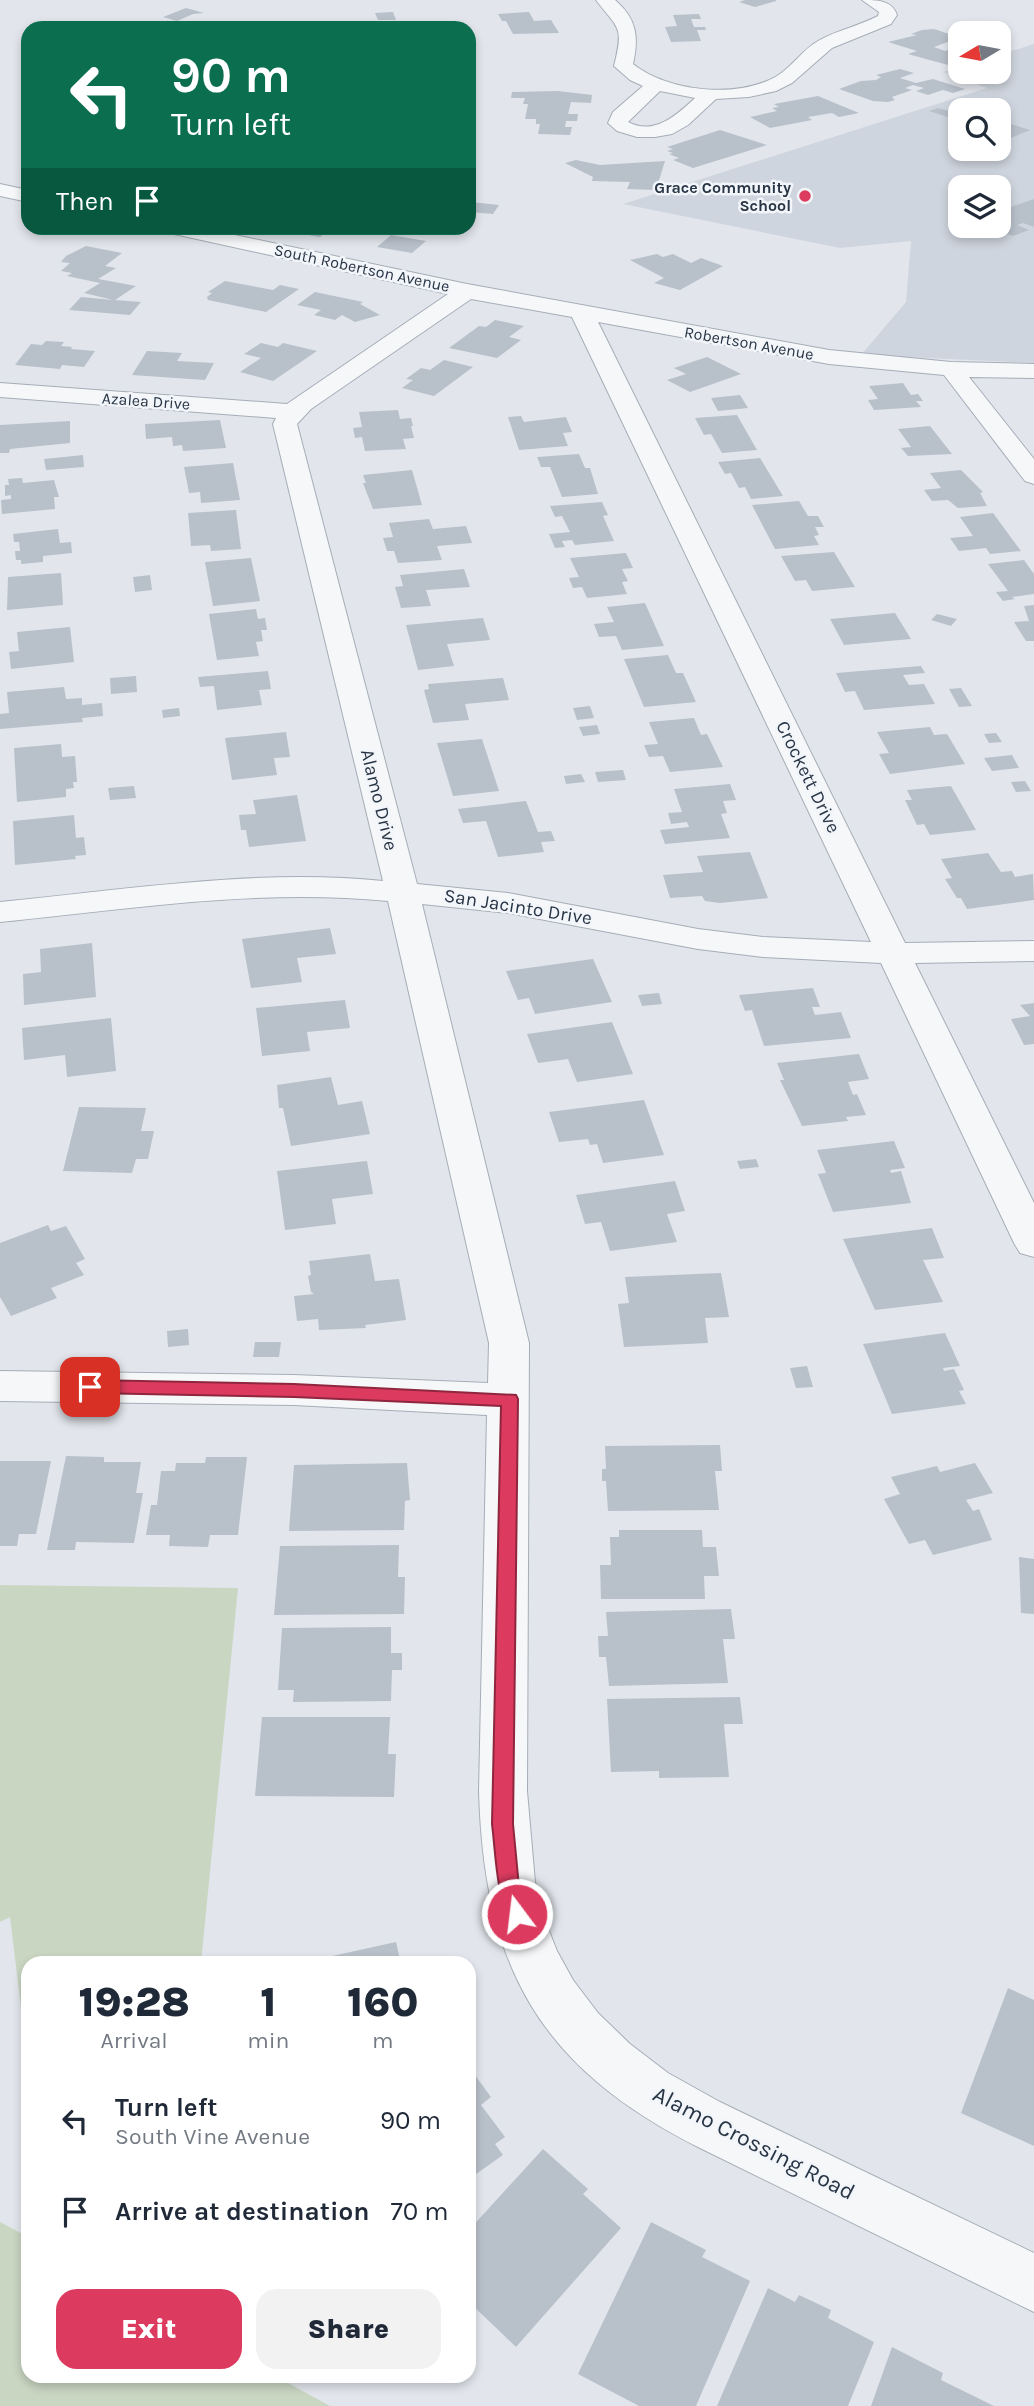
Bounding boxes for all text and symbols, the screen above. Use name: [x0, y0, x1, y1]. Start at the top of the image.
north arrow: [948, 21, 1012, 84]
map controls: [948, 21, 1011, 238]
text: 90 m: [171, 47, 291, 104]
icon: left: [56, 49, 147, 140]
button: search: [948, 98, 1011, 161]
text: Turn left: [171, 106, 291, 143]
button: layers: [948, 175, 1011, 238]
place label: Grace Community School: [654, 178, 791, 215]
icon: arrive: [128, 182, 166, 220]
text: Then: [56, 186, 114, 217]
marker: Grace Community School: [797, 188, 813, 204]
street label: South Robertson Avenue: [273, 240, 451, 296]
street label: Robertson Avenue: [683, 322, 815, 364]
street label: Azalea Drive: [101, 388, 191, 414]
street label: Crockett Drive: [771, 717, 845, 837]
street label: Alamo Drive: [356, 747, 402, 853]
street label: San Jacinto Drive: [442, 884, 594, 930]
pin: [60, 1357, 120, 1417]
icon: arrive: [71, 1368, 109, 1406]
position arrow: [480, 1877, 554, 1951]
text: 19:28: [79, 1977, 190, 2027]
text: 1: [260, 1977, 276, 2027]
text: 160: [347, 1977, 418, 2027]
text: Arrival: [100, 2027, 168, 2054]
text: min: [247, 2027, 290, 2054]
text: m: [372, 2027, 394, 2054]
street label: Alamo Crossing Road: [648, 2080, 860, 2206]
text: Turn left: [115, 2092, 217, 2123]
icon: left: [56, 2102, 94, 2140]
text: 90 m: [380, 2105, 441, 2136]
text: South Vine Avenue: [115, 2123, 310, 2150]
icon: arrive: [56, 2193, 94, 2231]
text: Arrive at destination: [115, 2196, 369, 2227]
text: 70 m: [390, 2196, 449, 2227]
button: Exit: [56, 2289, 242, 2369]
button: Share: [256, 2289, 441, 2369]

